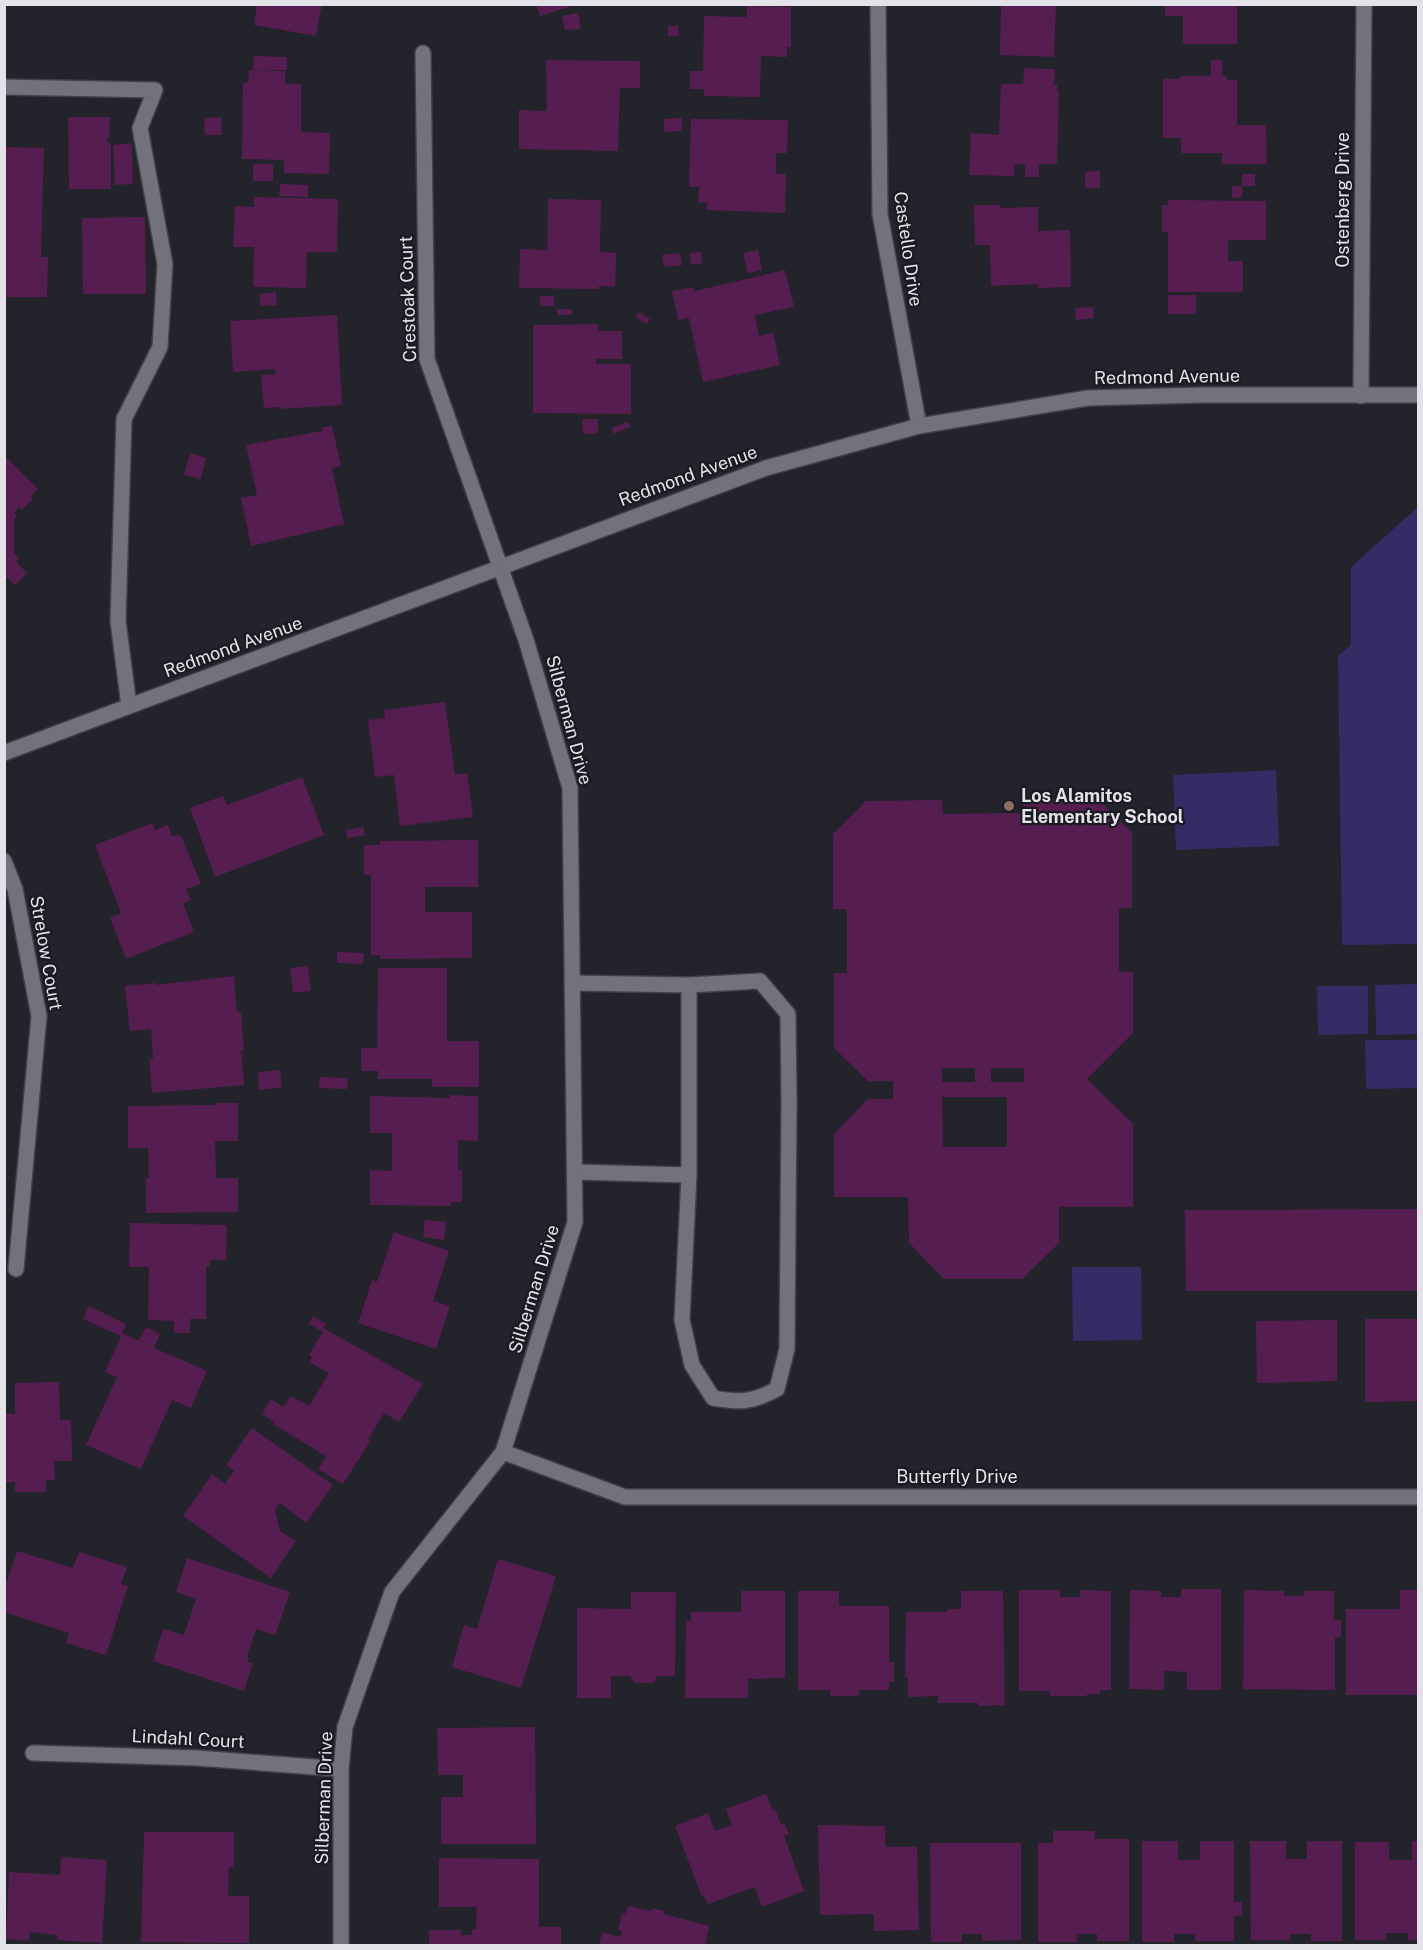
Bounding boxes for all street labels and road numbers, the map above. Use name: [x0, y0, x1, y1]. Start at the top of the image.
street label: Ostenberg Drive: [1332, 132, 1353, 268]
street label: Castello Drive: [890, 190, 927, 308]
street label: Crestoak Court: [395, 235, 420, 363]
street label: Redmond Avenue: [1094, 365, 1240, 388]
street label: Redmond Avenue: [616, 441, 760, 510]
street label: Redmond Avenue: [161, 612, 305, 681]
street label: Silberman Drive: [542, 653, 597, 787]
street label: Strelow Court: [26, 894, 67, 1012]
street label: Silberman Drive: [504, 1222, 563, 1356]
street label: Butterfly Drive: [896, 1466, 1018, 1487]
street label: Lindahl Court: [131, 1725, 245, 1752]
street label: Silberman Drive: [311, 1731, 336, 1865]

